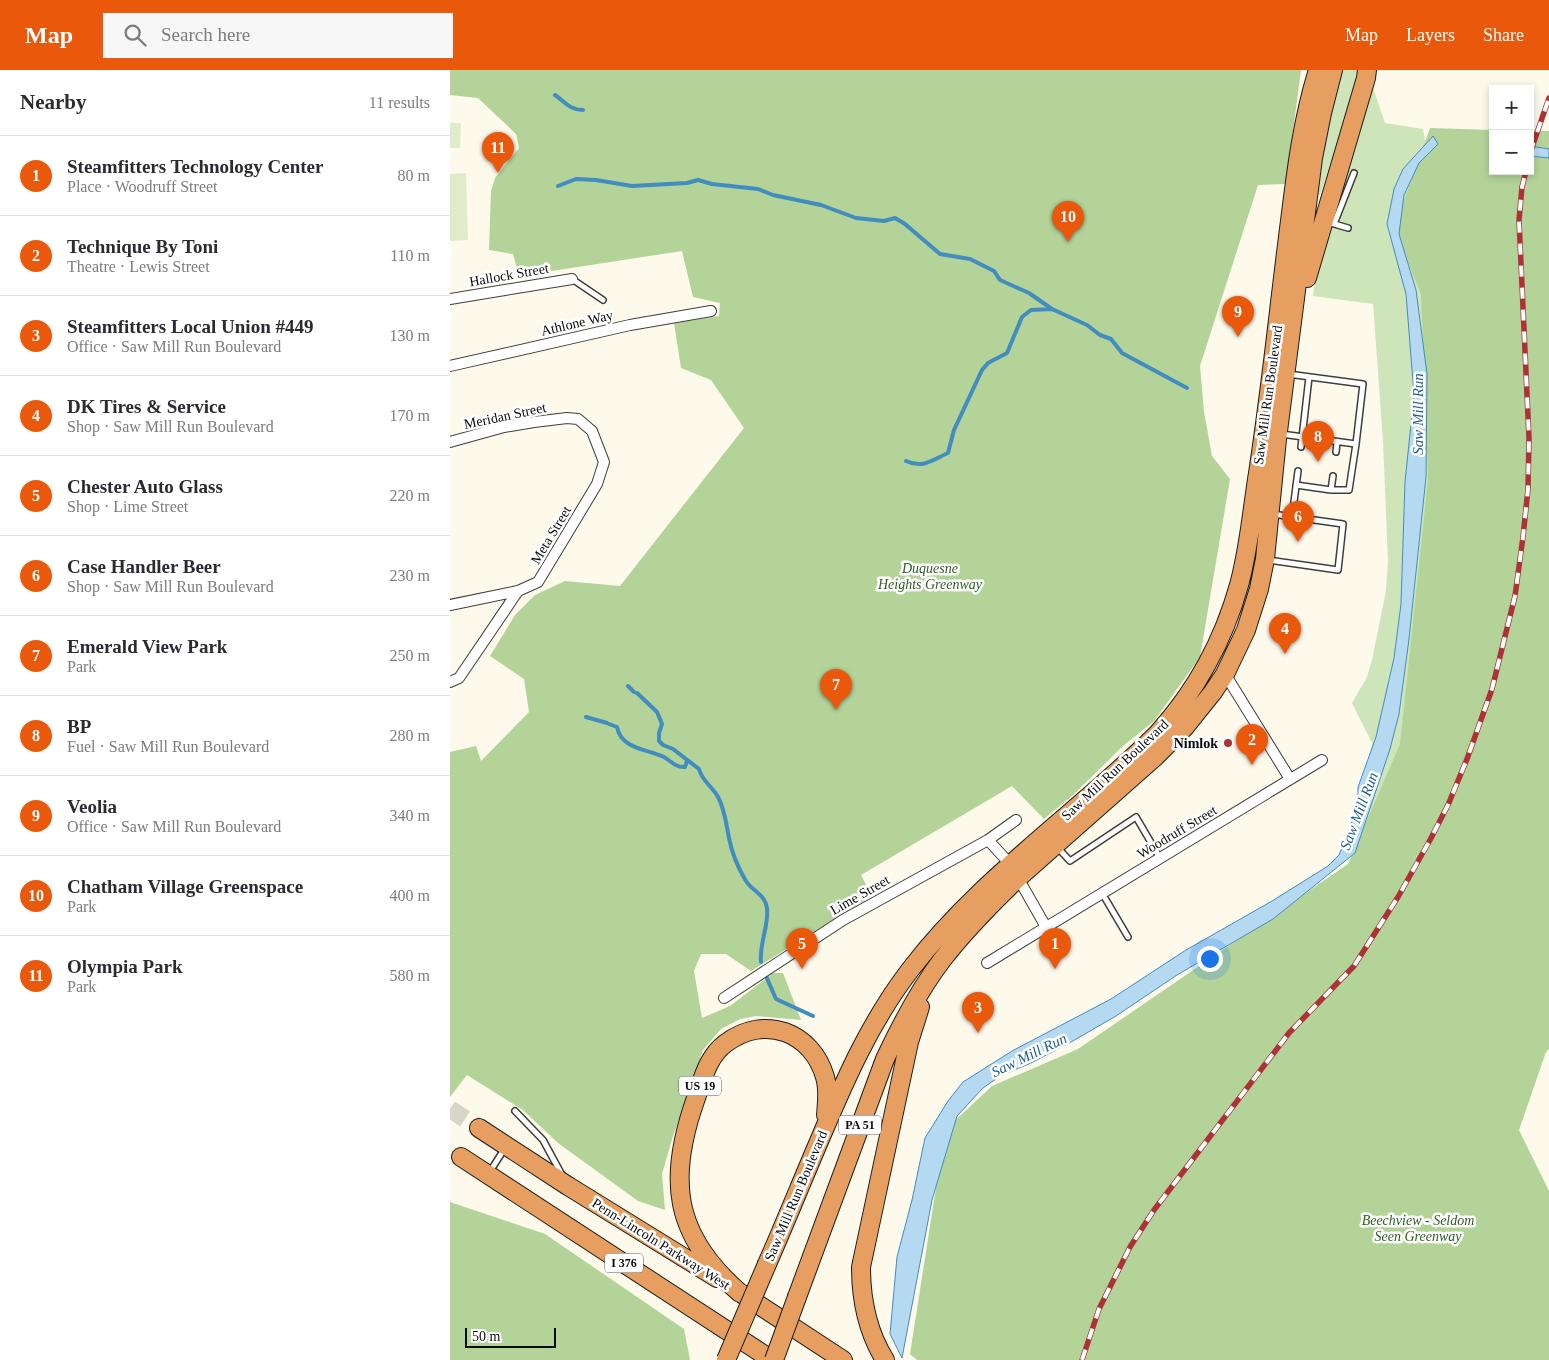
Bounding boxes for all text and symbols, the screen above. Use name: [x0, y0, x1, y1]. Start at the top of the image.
search box: [103, 13, 453, 58]
icon: search: [121, 21, 149, 49]
text: Map: [25, 22, 73, 48]
text: Search here: [161, 24, 250, 45]
text: Map: [1345, 25, 1378, 45]
text: Layers: [1406, 25, 1455, 45]
text: Share: [1483, 25, 1524, 45]
map controls: [1489, 85, 1534, 175]
button: +: [1489, 85, 1534, 130]
text: Nearby: [20, 90, 87, 114]
text: 11 results: [369, 94, 430, 111]
button: −: [1489, 130, 1534, 175]
pin: 11: [482, 132, 514, 173]
text: Steamfitters Technology Center: [67, 156, 323, 177]
text: 1: [32, 167, 40, 184]
text: 80 m: [398, 167, 430, 184]
text: Place · Woodruff Street: [67, 178, 218, 195]
pin: 10: [1052, 201, 1084, 242]
text: Technique By Toni: [67, 236, 218, 257]
text: 2: [32, 247, 40, 264]
text: 110 m: [390, 247, 430, 264]
text: Theatre · Lewis Street: [67, 258, 210, 275]
street label: Hallock Street: [468, 261, 550, 289]
pin: 9: [1222, 296, 1254, 337]
street label: Athlone Way: [539, 307, 615, 339]
text: Steamfitters Local Union #449: [67, 316, 313, 337]
street label: Saw Mill Run Boulevard: [1251, 324, 1285, 466]
text: 3: [32, 327, 40, 344]
text: 130 m: [390, 327, 430, 344]
text: Office · Saw Mill Run Boulevard: [67, 338, 281, 355]
water label: Saw Mill Run: [1410, 373, 1426, 455]
text: DK Tires & Service: [67, 396, 226, 417]
street label: Meridan Street: [463, 400, 548, 432]
text: 4: [32, 407, 40, 424]
text: 170 m: [390, 407, 430, 424]
text: Shop · Saw Mill Run Boulevard: [67, 418, 274, 435]
pin: 8: [1302, 421, 1334, 462]
text: Chester Auto Glass: [67, 476, 223, 497]
text: 5: [32, 487, 40, 504]
text: 220 m: [390, 487, 430, 504]
text: Shop · Lime Street: [67, 498, 188, 515]
pin: 6: [1282, 501, 1314, 542]
street label: Meta Street: [528, 503, 574, 567]
text: Case Handler Beer: [67, 556, 221, 577]
park label: Duquesne Heights Greenway: [877, 561, 983, 592]
text: 6: [32, 567, 40, 584]
text: 230 m: [390, 567, 430, 584]
text: Shop · Saw Mill Run Boulevard: [67, 578, 274, 595]
pin: 4: [1269, 613, 1301, 654]
text: Emerald View Park: [67, 636, 227, 657]
text: 7: [32, 647, 40, 664]
text: 250 m: [390, 647, 430, 664]
text: Park: [67, 658, 96, 675]
pin: 7: [820, 669, 852, 710]
text: BP: [67, 716, 91, 737]
street label: Saw Mill Run Boulevard: [1059, 717, 1171, 823]
pin: 2: [1236, 724, 1268, 765]
text: 8: [32, 727, 40, 744]
text: 280 m: [390, 727, 430, 744]
place label: Nimlok: [1174, 736, 1218, 751]
marker: Nimlok: [1222, 737, 1234, 749]
text: Fuel · Saw Mill Run Boulevard: [67, 738, 269, 755]
water label: Saw Mill Run: [1337, 770, 1381, 852]
text: Veolia: [67, 796, 117, 817]
street label: Woodruff Street: [1135, 802, 1220, 862]
text: 9: [32, 807, 40, 824]
text: 340 m: [390, 807, 430, 824]
text: Office · Saw Mill Run Boulevard: [67, 818, 281, 835]
street label: Lime Street: [828, 872, 892, 918]
text: Chatham Village Greenspace: [67, 876, 303, 897]
text: 10: [28, 887, 44, 904]
text: 400 m: [390, 887, 430, 904]
text: Park: [67, 898, 96, 915]
pin: 5: [786, 928, 818, 969]
pin: 1: [1039, 928, 1071, 969]
your location: [1197, 946, 1223, 972]
text: Olympia Park: [67, 956, 183, 977]
text: 11: [28, 967, 44, 984]
text: 580 m: [390, 967, 430, 984]
text: Park: [67, 978, 96, 995]
pin: 3: [962, 992, 994, 1033]
water label: Saw Mill Run: [989, 1030, 1069, 1080]
road number: US 19: [679, 1076, 721, 1096]
road number: PA 51: [839, 1116, 881, 1134]
street label: Saw Mill Run Boulevard: [762, 1128, 830, 1264]
street label: Penn-Lincoln Parkway West: [589, 1195, 733, 1293]
park label: Beechview - Seldom Seen Greenway: [1362, 1213, 1474, 1244]
road number: I 376: [605, 1254, 643, 1272]
scale bar: [465, 1325, 556, 1348]
text: 50 m: [472, 1329, 500, 1344]

